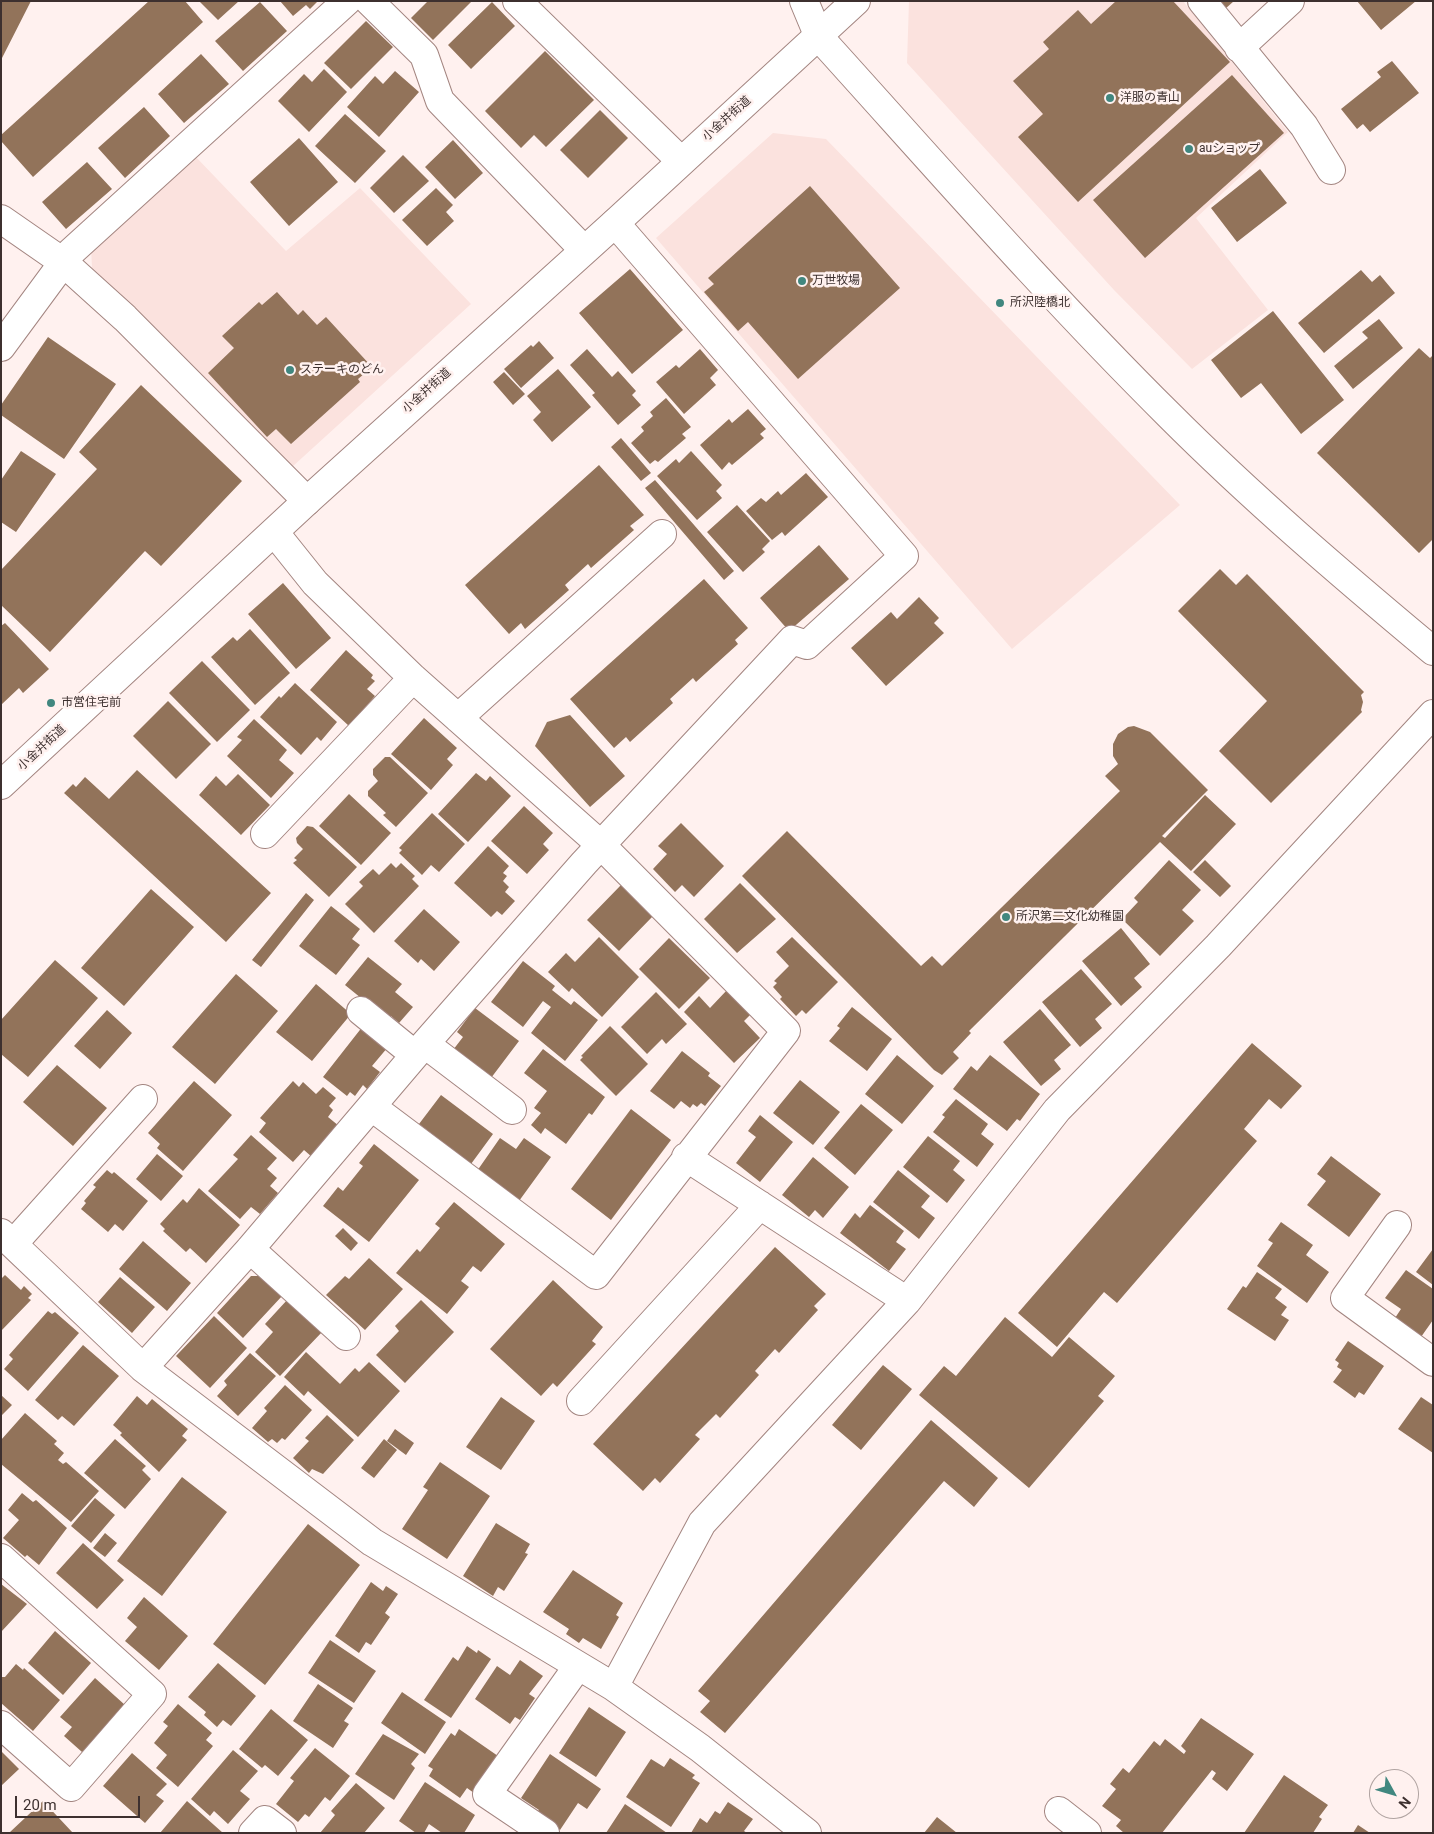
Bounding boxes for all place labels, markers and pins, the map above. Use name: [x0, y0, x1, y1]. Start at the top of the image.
place label: 洋服の青山: [1120, 91, 1180, 105]
marker: 洋服の青山: [1104, 92, 1116, 104]
place label: auショップ: [1199, 142, 1260, 156]
marker: auショップ: [1183, 143, 1195, 155]
place label: 万世牧場: [812, 274, 860, 288]
marker: 万世牧場: [796, 275, 808, 287]
place label: 所沢陸橋北: [1010, 296, 1070, 310]
marker: 所沢陸橋北: [994, 297, 1006, 309]
place label: ステーキのどん: [300, 363, 384, 377]
marker: ステーキのどん: [284, 364, 296, 376]
place label: 市営住宅前: [61, 696, 121, 710]
marker: 市営住宅前: [45, 697, 57, 709]
place label: 所沢第二文化幼稚園: [1016, 910, 1124, 924]
marker: 所沢第二文化幼稚園: [1000, 911, 1012, 923]

